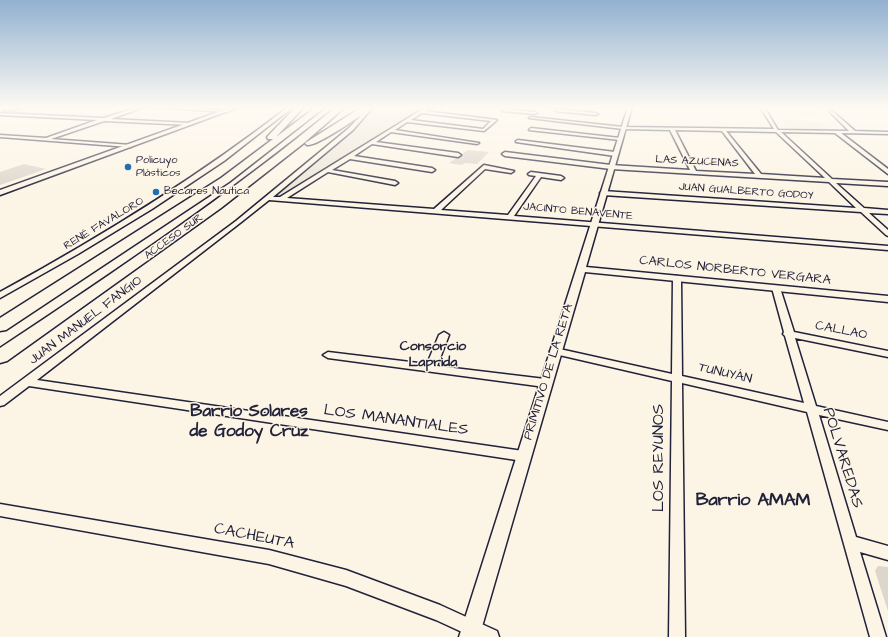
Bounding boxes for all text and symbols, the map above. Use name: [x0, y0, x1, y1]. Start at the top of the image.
street label: LAS AZUCENAS: [655, 153, 739, 171]
place label: Policuyo Plásticos: [136, 154, 181, 180]
marker: Policuyo Plásticos: [123, 162, 133, 172]
street label: JUAN GUALBERTO GODOY: [678, 181, 814, 203]
place label: Becares Nautica: [164, 185, 249, 199]
marker: Becares Nautica: [151, 187, 161, 197]
street label: RENÉ FAVALORO: [62, 195, 146, 253]
street label: JACINTO BENAVENTE: [523, 201, 633, 223]
street label: ACCESO SUR: [142, 211, 206, 263]
street label: CARLOS NORBERTO VERGARA: [638, 253, 832, 289]
street label: JUAN MANUEL FANGIO: [26, 273, 146, 369]
street label: PRIMITIVO DE LA RETA: [521, 302, 577, 442]
street label: CALLAO: [814, 318, 868, 344]
district label: Consorcio Laprida: [400, 339, 466, 372]
street label: TUNUYÁN: [697, 360, 753, 388]
street label: LOS MANANTIALES: [322, 401, 470, 441]
district label: Barrio Solares de Godoy Cruz: [190, 402, 308, 442]
street label: LOS REYUNOS: [650, 404, 670, 512]
street label: POLVAREDAS: [818, 405, 866, 511]
district label: Barrio AMAM: [696, 490, 810, 512]
street label: CACHEUTA: [212, 520, 296, 554]

